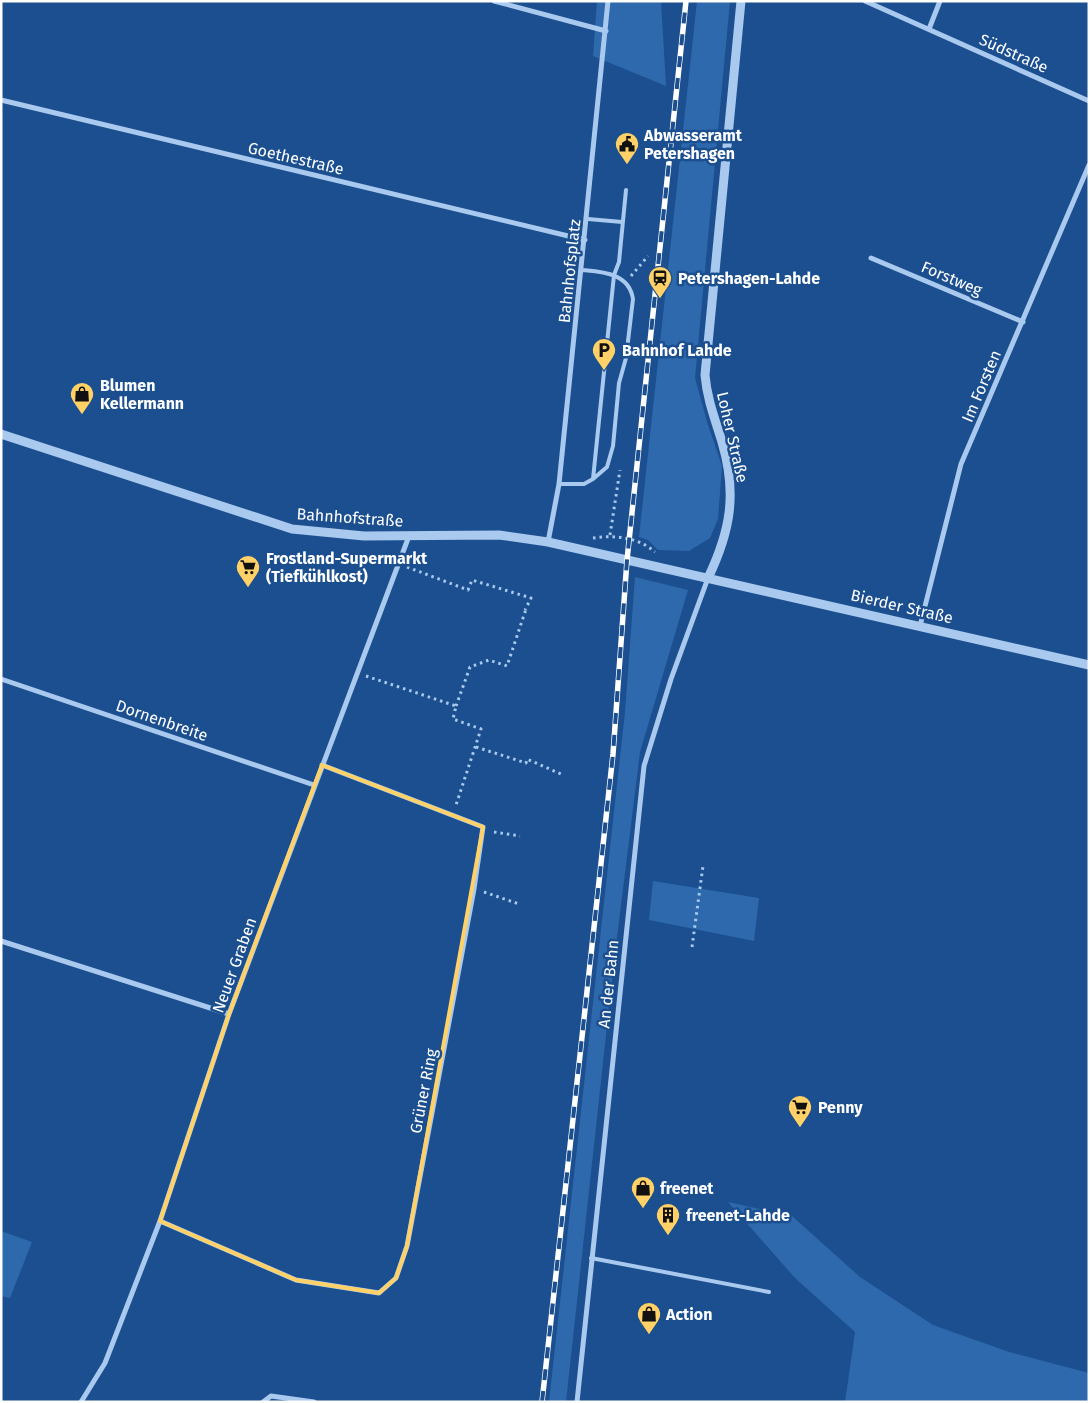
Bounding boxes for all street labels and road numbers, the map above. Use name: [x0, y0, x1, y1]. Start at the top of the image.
street label: Südstraße: [976, 30, 1051, 77]
street label: Goethestraße: [246, 138, 346, 179]
street label: Bahnhofsplatz: [555, 218, 584, 324]
street label: Forstweg: [918, 257, 986, 300]
street label: Im Forsten: [958, 347, 1005, 425]
street label: Loher Straße: [713, 390, 752, 484]
street label: Bahnhofstraße: [296, 504, 404, 531]
street label: Bierder Straße: [849, 585, 955, 627]
street label: Dornenbreite: [113, 696, 210, 745]
street label: Neuer Graben: [208, 915, 261, 1015]
street label: An der Bahn: [594, 939, 623, 1029]
street label: Grüner Ring: [406, 1046, 441, 1135]

